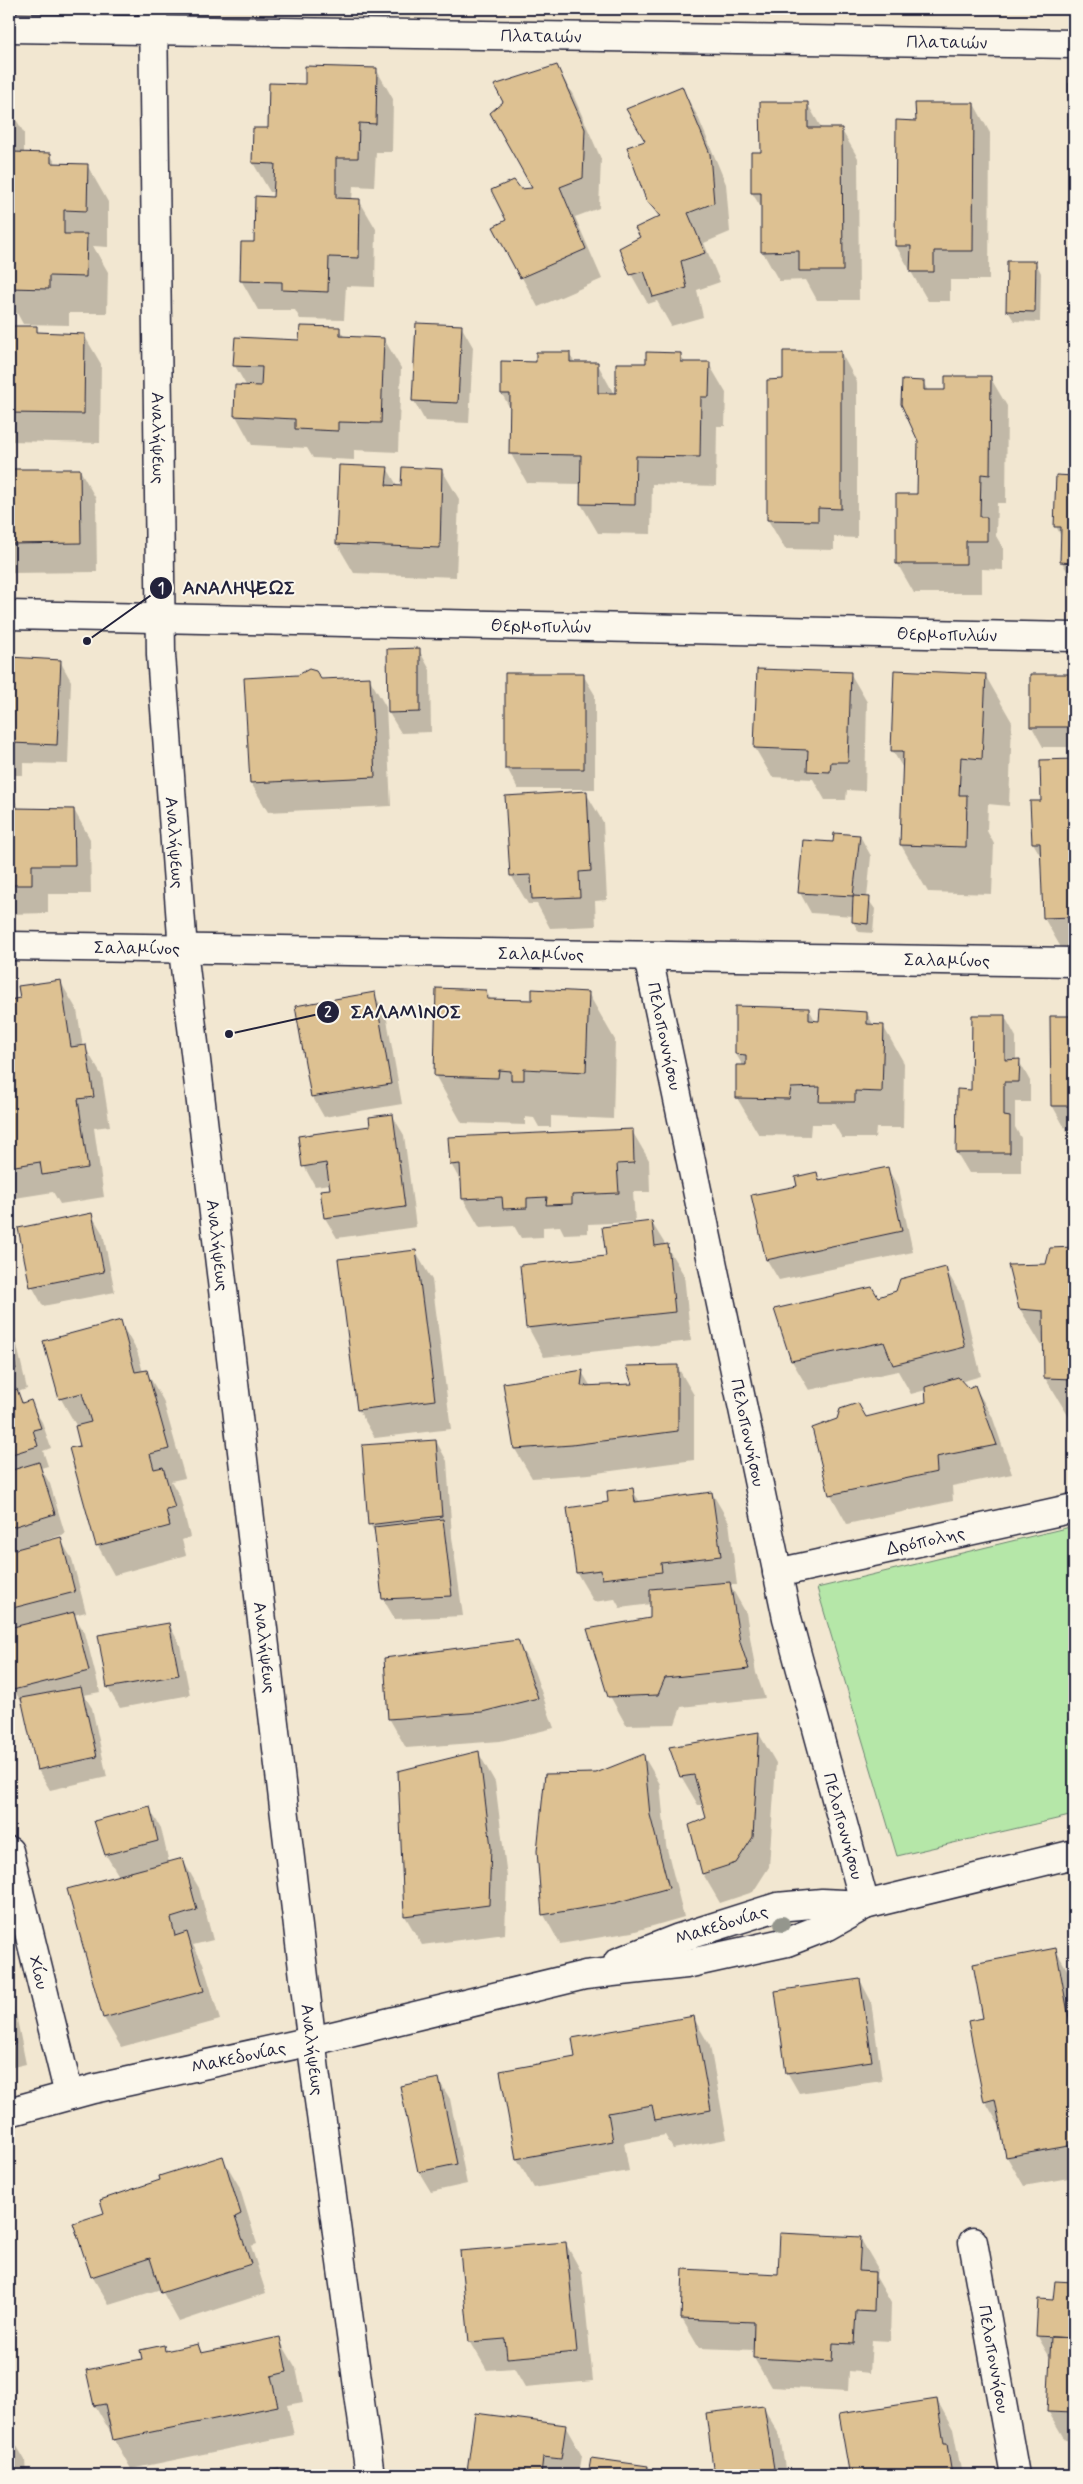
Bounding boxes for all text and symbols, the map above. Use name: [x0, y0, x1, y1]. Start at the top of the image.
street label: Πλαταιών: [500, 24, 582, 50]
street label: Πλαταιών: [906, 30, 988, 56]
street label: Αναλήψεως: [145, 392, 170, 484]
callout: ΑΝΑΛΗΨΕΩΣ: [148, 571, 306, 605]
text: ΑΝΑΛΗΨΕΩΣ: [183, 576, 295, 601]
text: 1: [158, 579, 164, 599]
street label: Θερμοπυλών: [490, 614, 591, 640]
street label: Θερμοπυλών: [896, 622, 997, 648]
street label: Αναλήψεως: [159, 796, 189, 889]
street label: Σαλαμίνος: [94, 936, 180, 962]
street label: Σαλαμίνος: [498, 942, 584, 968]
street label: Σαλαμίνος: [904, 948, 990, 974]
street label: Πελοποννήσου: [641, 980, 687, 1093]
callout: ΣΑΛΑΜΙΝΟΣ: [315, 995, 471, 1029]
text: ΣΑΛΑΜΙΝΟΣ: [351, 1000, 461, 1025]
text: 2: [324, 1003, 332, 1023]
street label: Αναλήψεως: [199, 1198, 234, 1292]
street label: Πελοποννήσου: [724, 1377, 770, 1489]
street label: Δρόπολης: [884, 1521, 967, 1562]
street label: Αναλήψεως: [247, 1600, 281, 1695]
street label: Πελοποννήσου: [817, 1770, 869, 1882]
street label: Μακεδονίας: [672, 1900, 771, 1951]
street label: Χίου: [22, 1953, 54, 1992]
street label: Αναλήψεως: [294, 2002, 329, 2097]
street label: Μακεδονίας: [189, 2036, 288, 2080]
street label: Πελοποννήσου: [972, 2303, 1015, 2415]

